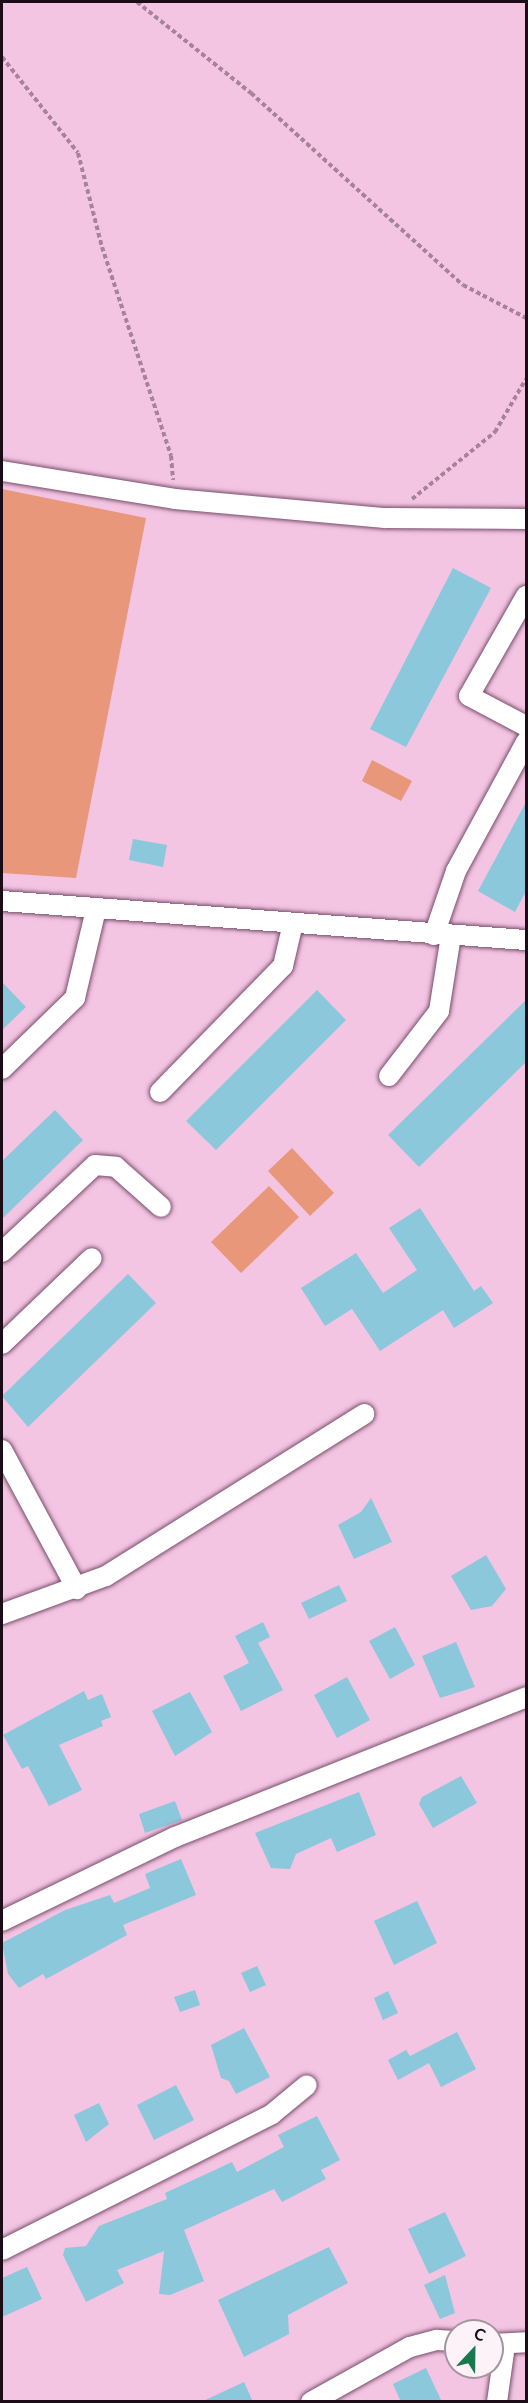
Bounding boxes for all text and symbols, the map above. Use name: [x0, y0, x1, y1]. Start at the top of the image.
north arrow: [444, 2319, 504, 2379]
text: С: [472, 2323, 489, 2344]

